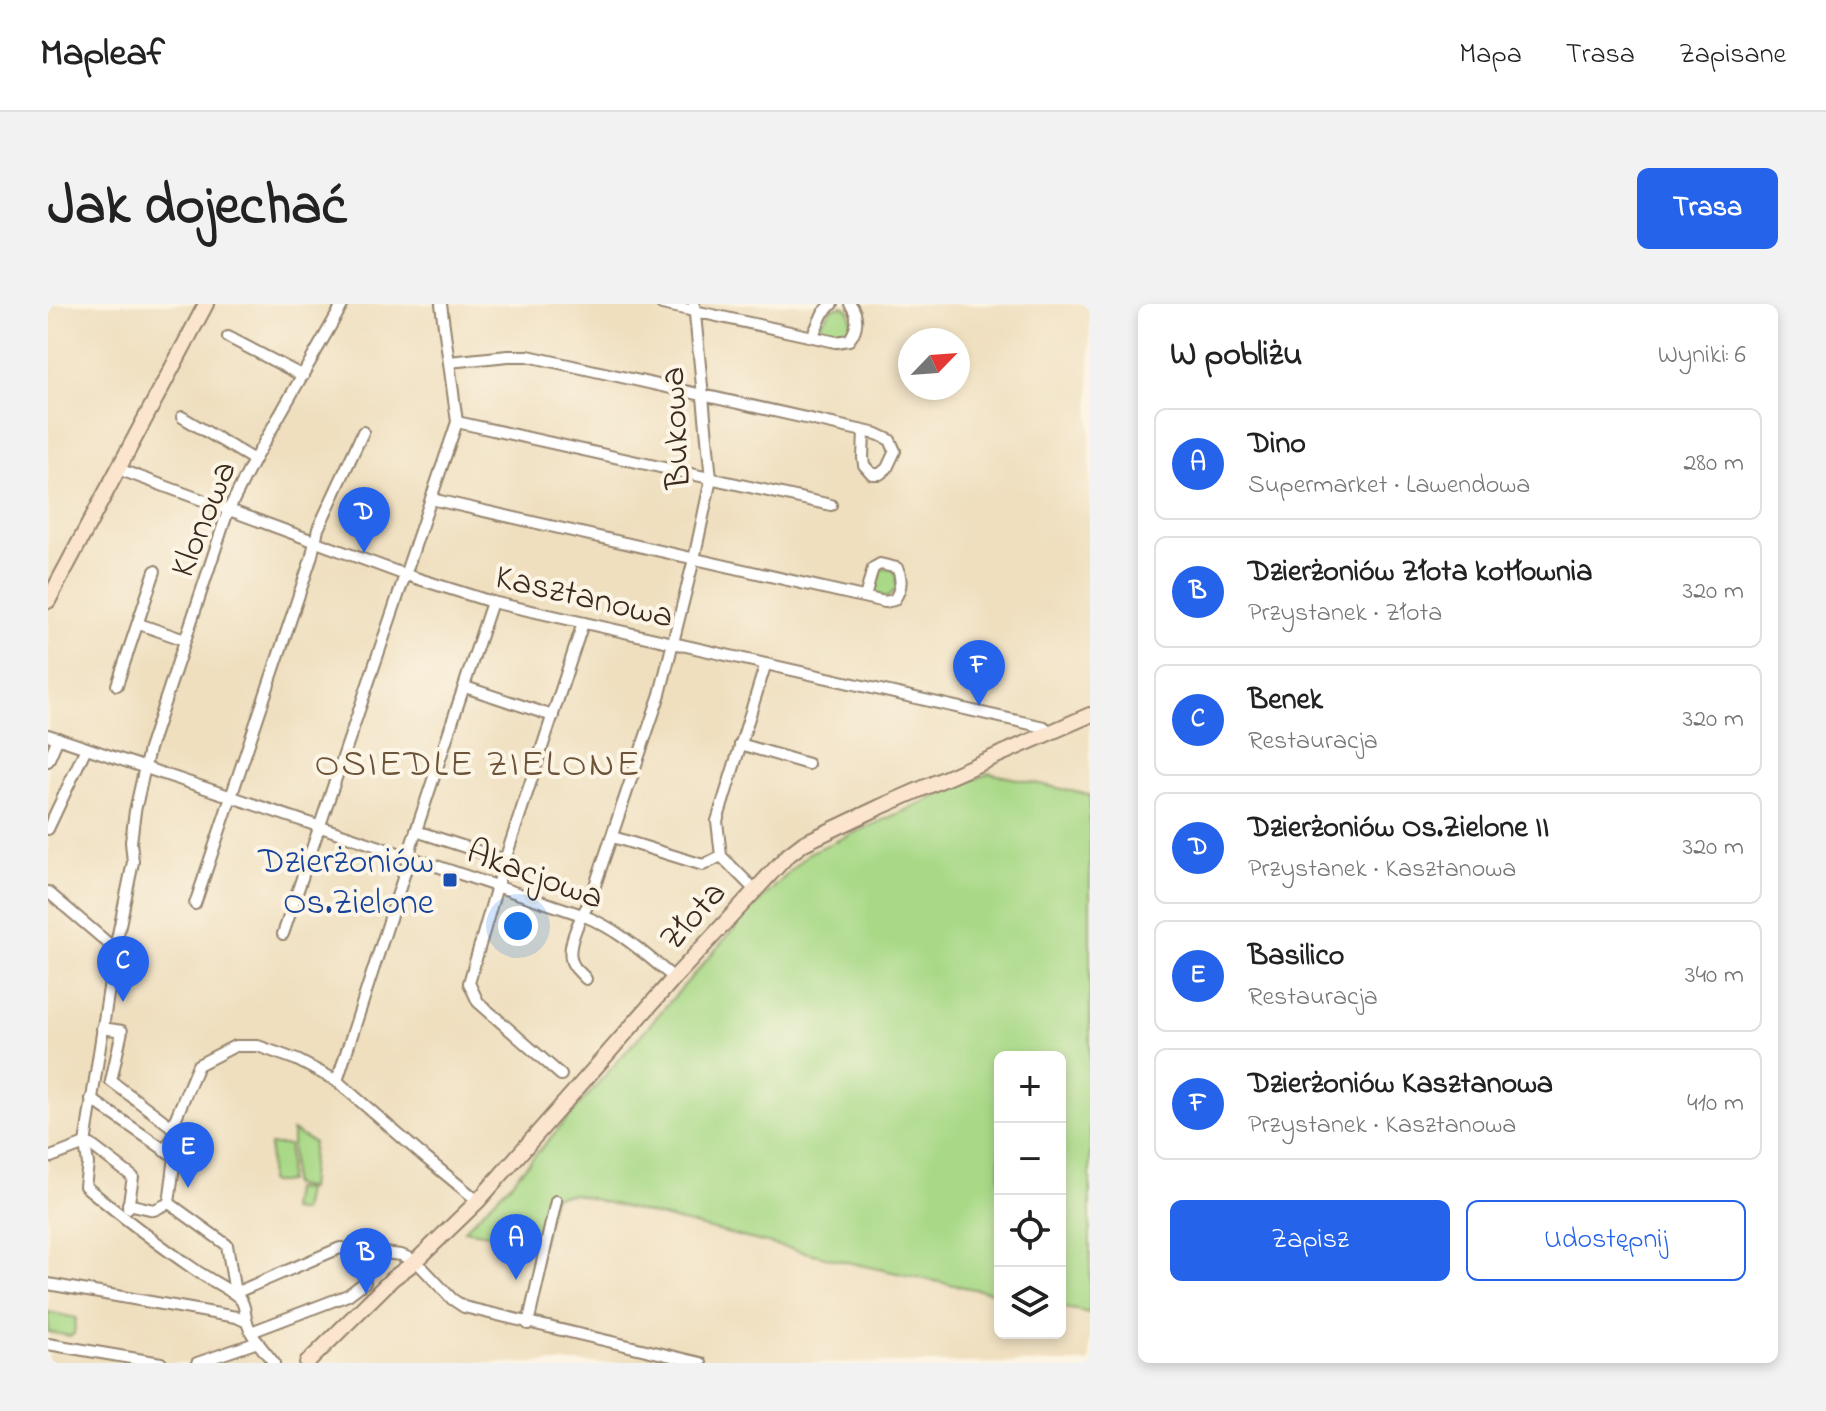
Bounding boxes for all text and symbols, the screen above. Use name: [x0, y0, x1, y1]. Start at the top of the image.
text: Mapleaf: [40, 27, 165, 83]
text: Mapa: [1459, 35, 1522, 76]
text: Trasa: [1566, 35, 1635, 76]
text: Zapisane: [1679, 35, 1786, 76]
text: Jak dojechać: [48, 168, 346, 249]
button: Trasa: [1637, 168, 1778, 249]
north arrow: [898, 328, 970, 400]
text: W pobliżu: [1170, 331, 1302, 381]
text: Wyniki: 6: [1658, 337, 1746, 375]
street label: Bukowa: [648, 365, 707, 491]
text: Dino: [1248, 423, 1306, 467]
text: A: [1190, 445, 1206, 483]
text: 280 m: [1683, 445, 1744, 483]
street label: Klonowa: [158, 453, 253, 586]
text: Supermarket · Lawendowa: [1248, 467, 1530, 505]
pin: D: [338, 487, 390, 553]
text: Dzierżoniów Złota kotłownia: [1248, 551, 1592, 595]
street label: Kasztanowa: [490, 552, 678, 645]
text: B: [1189, 573, 1207, 611]
text: 320 m: [1682, 573, 1744, 611]
text: Przystanek · Złota: [1248, 595, 1442, 633]
pin: F: [953, 640, 1005, 706]
text: Benek: [1248, 679, 1323, 723]
text: C: [1191, 701, 1205, 739]
text: 320 m: [1682, 701, 1744, 739]
text: Restauracja: [1248, 723, 1378, 761]
district label: OSIEDLE ZIELONE: [314, 738, 642, 794]
text: Dzierżoniów Os.Zielone II: [1248, 807, 1549, 851]
street label: Akacjowa: [459, 827, 610, 925]
text: D: [1188, 829, 1208, 867]
text: 320 m: [1682, 829, 1744, 867]
place label: Dzierżoniów Os.Zielone: [257, 837, 435, 931]
text: Przystanek · Kasztanowa: [1248, 851, 1516, 889]
street label: Złota: [648, 870, 740, 964]
marker: Dzierżoniów Os.Zielone: [441, 871, 459, 889]
your location: [498, 906, 538, 946]
text: Basilico: [1248, 935, 1344, 979]
pin: C: [97, 936, 149, 1002]
text: E: [1190, 957, 1206, 995]
text: 340 m: [1685, 957, 1744, 995]
text: Restauracja: [1248, 979, 1378, 1017]
map controls: [994, 1051, 1066, 1339]
button: +: [994, 1051, 1066, 1123]
text: Dzierżoniów Kasztanowa: [1248, 1063, 1553, 1107]
text: F: [1190, 1085, 1206, 1123]
text: 410 m: [1687, 1085, 1744, 1123]
text: Przystanek · Kasztanowa: [1248, 1107, 1516, 1145]
pin: E: [162, 1122, 214, 1188]
button: −: [994, 1123, 1066, 1195]
button: locate: [994, 1195, 1066, 1267]
button: Zapisz: [1170, 1200, 1450, 1281]
button: Udostępnij: [1466, 1200, 1746, 1281]
pin: A: [490, 1214, 542, 1280]
pin: B: [340, 1228, 392, 1294]
button: layers: [994, 1267, 1066, 1339]

